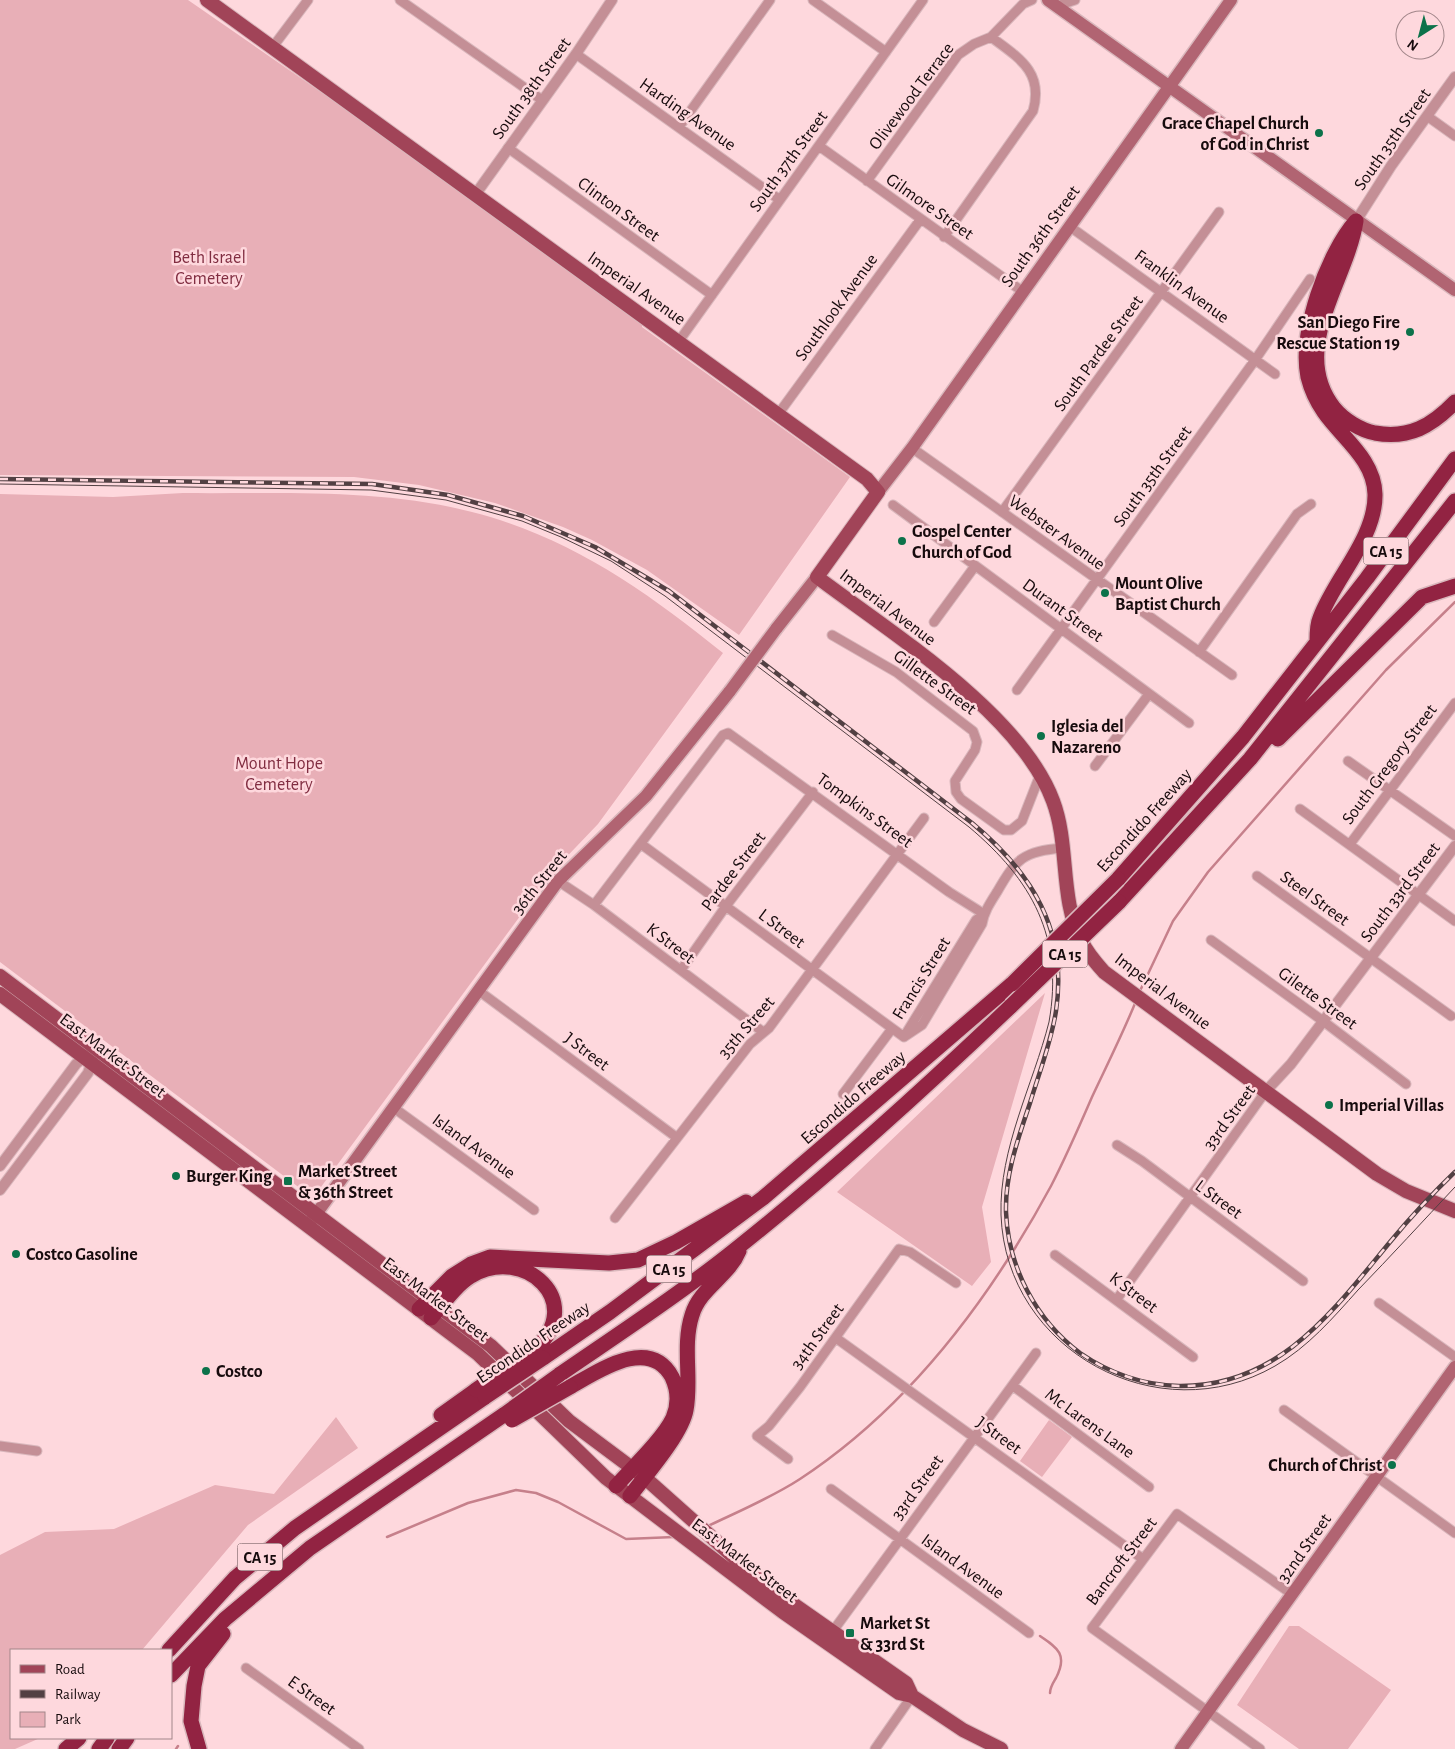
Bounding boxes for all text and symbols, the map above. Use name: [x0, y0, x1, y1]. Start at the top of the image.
north arrow: [1395, 10, 1445, 60]
street label: South 38th Street: [489, 34, 575, 143]
text: N: [1405, 36, 1421, 53]
street label: Olivewood Terrace: [866, 40, 958, 153]
street label: Harding Avenue: [636, 75, 739, 155]
street label: South 35th Street: [1351, 85, 1435, 194]
street label: South 37th Street: [746, 108, 831, 215]
place label: Grace Chapel Church of God in Christ: [1162, 115, 1309, 154]
marker: Grace Chapel Church of God in Christ: [1313, 127, 1325, 139]
street label: Gilmore Street: [882, 170, 977, 244]
street label: Clinton Street: [574, 174, 663, 246]
street label: South 36th Street: [998, 182, 1084, 291]
street label: Franklin Avenue: [1131, 247, 1232, 327]
street label: Imperial Avenue: [584, 248, 689, 329]
park label: Beth Israel Cemetery: [172, 249, 246, 288]
street label: Southlook Avenue: [792, 251, 881, 364]
street label: South Pardee Street: [1051, 292, 1147, 415]
place label: San Diego Fire Rescue Station 19: [1276, 314, 1400, 353]
marker: San Diego Fire Rescue Station 19: [1404, 326, 1416, 338]
street label: South 35th Street: [1110, 423, 1195, 530]
street label: Webster Avenue: [1005, 492, 1108, 574]
place label: Gospel Center Church of God: [912, 523, 1012, 562]
marker: Gospel Center Church of God: [896, 535, 908, 547]
road number: CA 15: [1364, 538, 1408, 564]
street label: Imperial Avenue: [836, 566, 939, 650]
place label: Mount Olive Baptist Church: [1115, 575, 1221, 614]
street label: Durant Street: [1019, 576, 1106, 646]
marker: Mount Olive Baptist Church: [1099, 587, 1111, 599]
street label: Gillette Street: [890, 647, 979, 719]
street label: South Gregory Street: [1339, 701, 1441, 828]
place label: Iglesia del Nazareno: [1051, 718, 1124, 757]
marker: Iglesia del Nazareno: [1035, 730, 1047, 742]
park label: Mount Hope Cemetery: [235, 755, 323, 794]
street label: Escondido Freeway: [1094, 765, 1196, 876]
street label: Tompkins Street: [813, 770, 916, 852]
street label: Pardee Street: [698, 828, 769, 915]
street label: South 33rd Street: [1358, 839, 1444, 946]
street label: 36th Street: [509, 847, 571, 918]
street label: Steel Street: [1277, 868, 1352, 930]
street label: L Street: [755, 906, 808, 952]
street label: K Street: [643, 920, 698, 968]
street label: Francis Street: [889, 934, 954, 1023]
road number: CA 15: [1042, 941, 1088, 968]
street label: Imperial Avenue: [1111, 950, 1214, 1034]
street label: Gilette Street: [1275, 964, 1360, 1034]
street label: 35th Street: [715, 993, 778, 1062]
street label: East Market Street: [56, 1010, 169, 1101]
street label: J Street: [561, 1029, 612, 1074]
street label: Escondido Freeway: [798, 1047, 910, 1148]
street label: 33rd Street: [1200, 1082, 1259, 1153]
place label: Imperial Villas: [1339, 1097, 1444, 1115]
marker: Imperial Villas: [1323, 1099, 1335, 1111]
street label: Island Avenue: [429, 1111, 518, 1183]
place label: Market Street & 36th Street: [298, 1163, 397, 1202]
place label: Burger King: [186, 1168, 273, 1186]
marker: Burger King: [170, 1170, 182, 1182]
marker: Market Street & 36th Street: [282, 1175, 294, 1187]
street label: L Street: [1192, 1177, 1245, 1223]
place label: Costco Gasoline: [26, 1246, 138, 1264]
marker: Costco Gasoline: [10, 1248, 22, 1260]
street label: East Market Street: [379, 1254, 492, 1345]
road number: CA 15: [646, 1256, 692, 1282]
street label: K Street: [1106, 1269, 1161, 1317]
street label: Escondido Freeway: [474, 1298, 594, 1387]
street label: 34th Street: [788, 1300, 848, 1373]
place label: Costco: [216, 1363, 263, 1381]
marker: Costco: [200, 1365, 212, 1377]
street label: Mc Larens Lane: [1041, 1385, 1137, 1462]
street label: J Street: [973, 1414, 1025, 1458]
street label: 33rd Street: [888, 1452, 947, 1523]
place label: Church of Christ: [1268, 1457, 1382, 1475]
marker: Church of Christ: [1386, 1459, 1398, 1471]
street label: 32nd Street: [1275, 1511, 1335, 1586]
street label: Bancroft Street: [1083, 1514, 1161, 1609]
street label: East Market Street: [688, 1515, 801, 1606]
street label: Island Avenue: [918, 1531, 1007, 1603]
road number: CA 15: [238, 1544, 282, 1570]
place label: Market St & 33rd St: [860, 1615, 930, 1654]
marker: Market St & 33rd St: [844, 1627, 856, 1639]
legend: [10, 1649, 172, 1739]
text: Road: [55, 1662, 85, 1677]
street label: E Street: [284, 1673, 339, 1719]
text: Railway: [55, 1687, 101, 1702]
text: Park: [55, 1712, 81, 1727]

